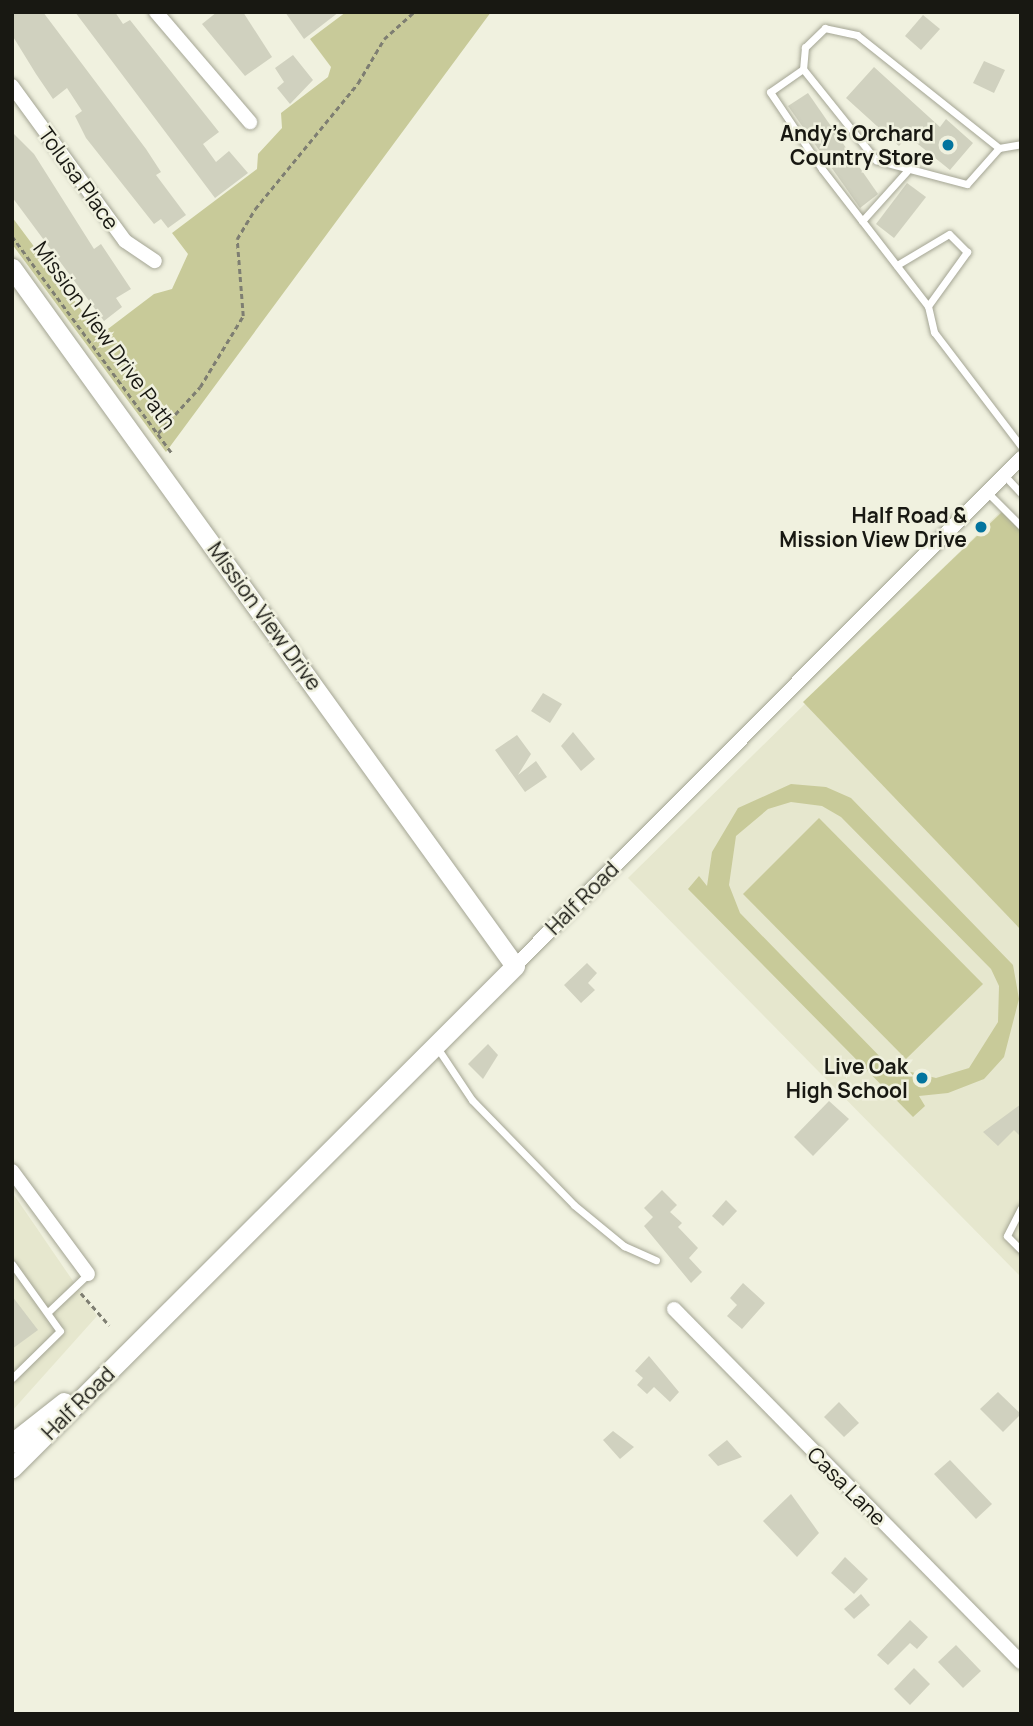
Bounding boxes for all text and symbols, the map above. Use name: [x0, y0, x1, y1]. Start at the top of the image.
place label: Andy's Orchard Country Store: [781, 120, 934, 170]
street label: Tolusa Place: [33, 122, 125, 234]
marker: Andy's Orchard Country Store: [940, 137, 956, 153]
street label: Mission View Drive Path: [28, 236, 182, 434]
place label: Half Road & Mission View Drive: [779, 502, 967, 552]
marker: Half Road & Mission View Drive: [973, 519, 989, 535]
street label: Mission View Drive: [203, 537, 327, 695]
street label: Half Road: [540, 856, 624, 940]
place label: Live Oak High School: [786, 1053, 908, 1103]
marker: Live Oak High School: [914, 1070, 930, 1086]
street label: Half Road: [36, 1361, 120, 1445]
street label: Casa Lane: [803, 1442, 891, 1530]

